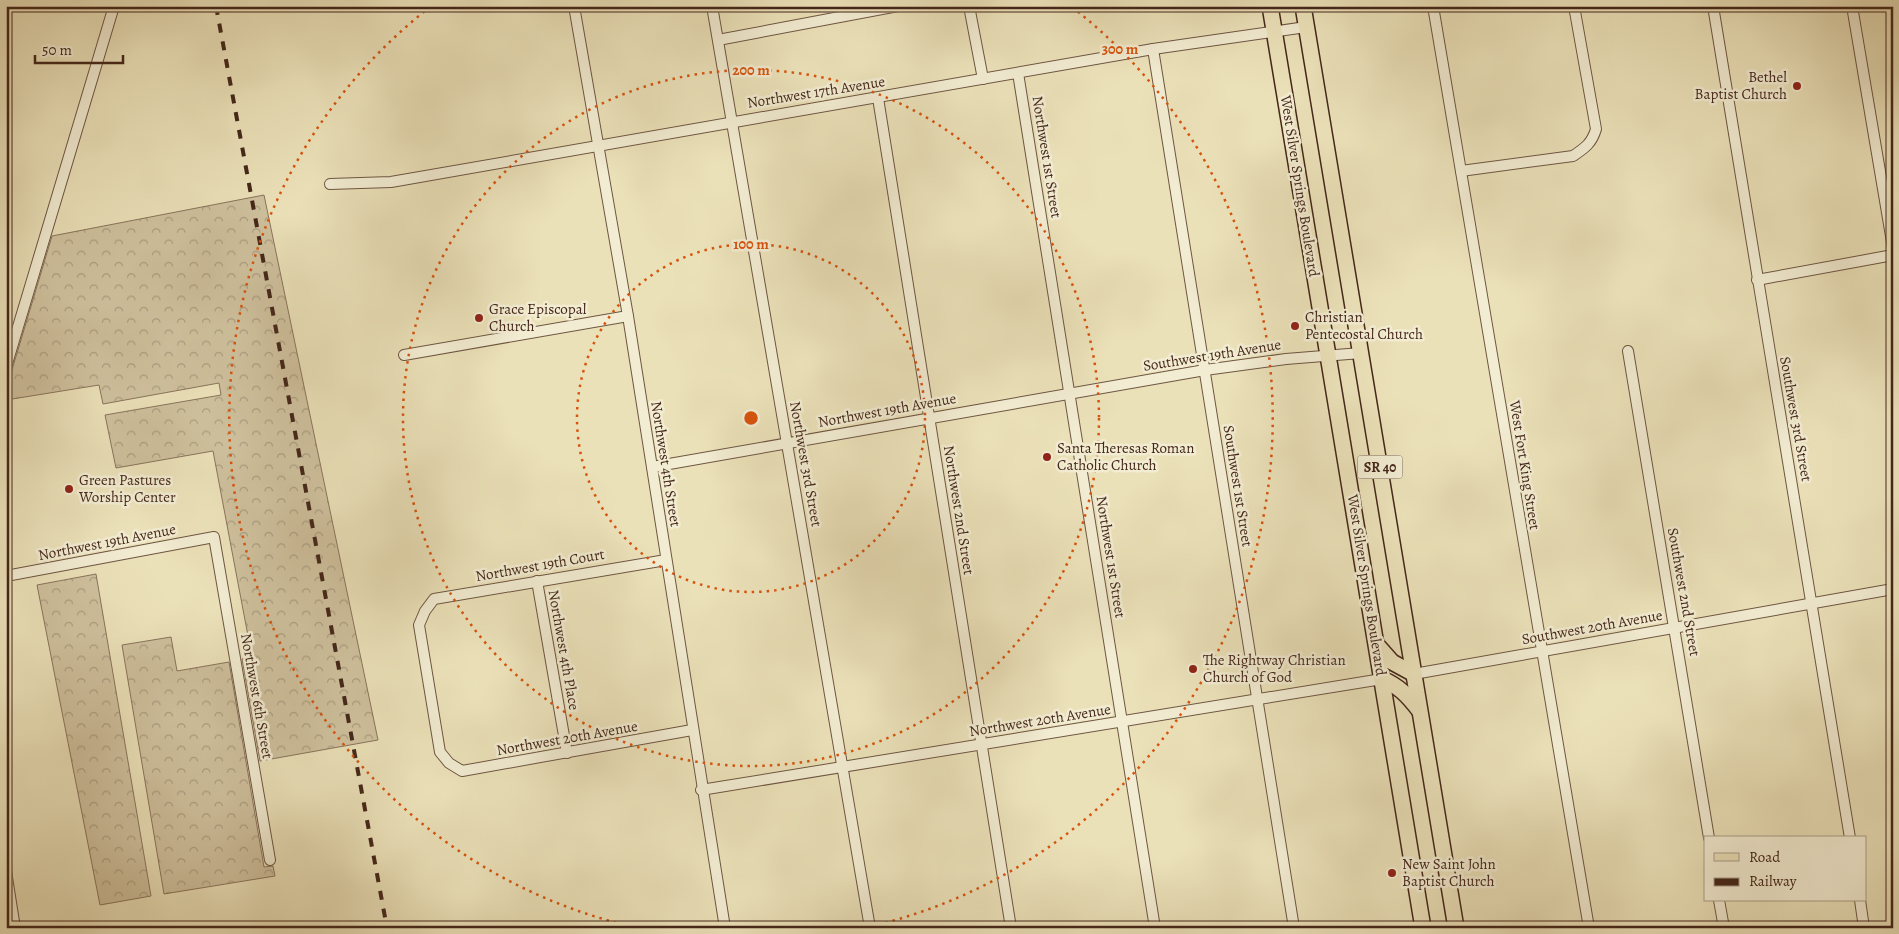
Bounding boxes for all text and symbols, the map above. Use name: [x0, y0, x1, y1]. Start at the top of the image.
scale bar: [35, 32, 122, 64]
text: 300 m: [1102, 39, 1139, 59]
text: 50 m: [42, 40, 72, 60]
text: 200 m: [732, 60, 770, 80]
place label: Bethel Baptist Church: [1695, 67, 1787, 104]
street label: Northwest 17th Avenue: [746, 71, 887, 113]
marker: Bethel Baptist Church: [1791, 80, 1803, 92]
street label: West Silver Springs Boulevard: [1276, 93, 1324, 279]
street label: Northwest 1st Street: [1027, 95, 1067, 220]
text: 100 m: [733, 234, 769, 254]
place label: Grace Episcopal Church: [489, 299, 587, 336]
place label: Christian Pentecostal Church: [1305, 307, 1423, 344]
marker: Grace Episcopal Church: [473, 312, 485, 324]
marker: Christian Pentecostal Church: [1289, 320, 1301, 332]
street label: Southwest 19th Avenue: [1142, 334, 1283, 376]
street label: Southwest 3rd Street: [1775, 355, 1817, 483]
street label: Northwest 19th Avenue: [816, 388, 958, 432]
street label: West Fort King Street: [1505, 398, 1545, 531]
street label: Northwest 4th Street: [646, 400, 686, 528]
street label: Northwest 3rd Street: [785, 400, 827, 528]
centre of rings: [742, 409, 760, 427]
street label: Southwest 1st Street: [1219, 424, 1257, 548]
place label: Santa Theresas Roman Catholic Church: [1057, 438, 1195, 475]
street label: Northwest 2nd Street: [939, 444, 979, 576]
marker: Santa Theresas Roman Catholic Church: [1041, 451, 1053, 463]
road number: SR 40: [1358, 456, 1402, 478]
place label: Green Pastures Worship Center: [78, 470, 176, 507]
marker: Green Pastures Worship Center: [63, 483, 75, 495]
street label: West Silver Springs Boulevard: [1343, 492, 1391, 678]
street label: Northwest 1st Street: [1091, 495, 1131, 620]
street label: Northwest 19th Avenue: [36, 519, 178, 565]
street label: Southwest 2nd Street: [1663, 526, 1705, 658]
street label: Northwest 19th Court: [474, 544, 606, 586]
street label: Northwest 4th Place: [544, 588, 584, 712]
street label: Southwest 20th Avenue: [1520, 605, 1664, 649]
street label: Northwest 6th Street: [236, 632, 278, 760]
place label: The Rightway Christian Church of God: [1203, 650, 1346, 687]
marker: The Rightway Christian Church of God: [1187, 663, 1199, 675]
street label: Northwest 20th Avenue: [968, 699, 1113, 741]
street label: Northwest 20th Avenue: [495, 716, 639, 760]
legend: [1704, 836, 1866, 902]
text: Road: [1749, 847, 1781, 867]
place label: New Saint John Baptist Church: [1402, 854, 1496, 891]
marker: New Saint John Baptist Church: [1386, 867, 1398, 879]
text: Railway: [1749, 871, 1797, 891]

